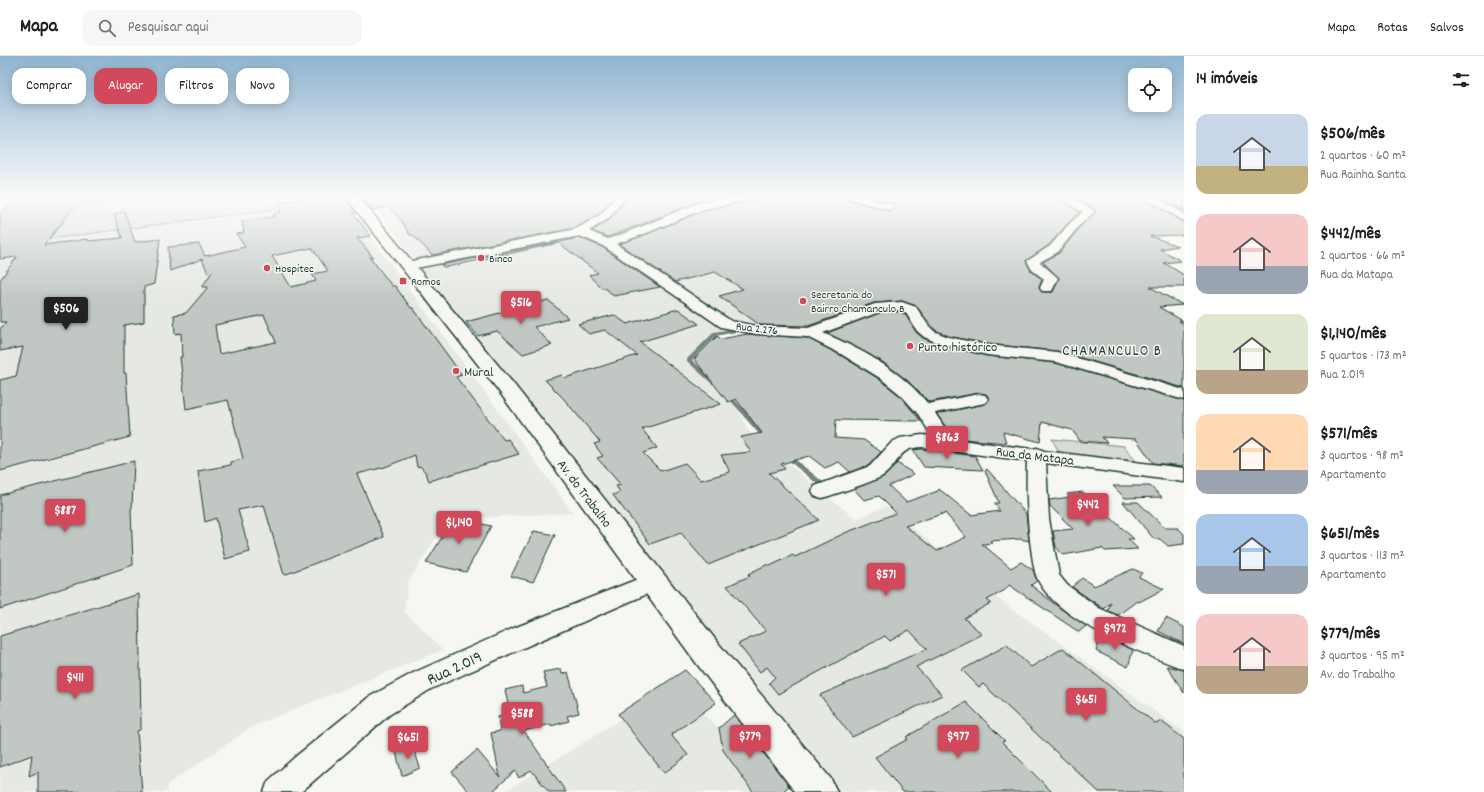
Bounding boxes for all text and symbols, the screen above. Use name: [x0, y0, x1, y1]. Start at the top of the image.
search box: [82, 10, 362, 46]
text: Mapa: [20, 14, 58, 41]
icon: search: [96, 17, 118, 39]
text: Pesquisar aqui: [128, 17, 209, 39]
text: Mapa: [1327, 18, 1355, 38]
text: Rotas: [1377, 18, 1408, 38]
text: Salvos: [1430, 18, 1464, 38]
chip: Comprar: [12, 68, 86, 104]
chip: Alugar: [94, 68, 157, 104]
chip: Filtros: [165, 68, 228, 104]
chip: Novo: [236, 68, 289, 104]
map controls: [1128, 68, 1172, 112]
button: locate: [1128, 68, 1172, 112]
text: 14 imóveis: [1196, 68, 1258, 92]
icon: filters: [1450, 69, 1472, 91]
text: $506/mês: [1320, 123, 1385, 147]
icon: home: [1228, 130, 1276, 178]
text: 2 quartos · 60 m²: [1320, 147, 1406, 166]
text: Rua Rainha Santa: [1320, 166, 1406, 185]
text: $442/mês: [1320, 223, 1381, 247]
icon: home: [1228, 230, 1276, 278]
text: 2 quartos · 66 m²: [1320, 247, 1405, 266]
place label: Binco: [489, 251, 513, 268]
marker: Binco: [476, 253, 486, 263]
place label: Hospitec: [275, 261, 314, 278]
marker: Hospitec: [262, 263, 272, 273]
text: Rua da Matapa: [1320, 266, 1393, 285]
place label: Romos: [411, 274, 441, 291]
marker: Romos: [398, 276, 408, 286]
place label: Secretaria do Bairro Chamanculo B: [811, 287, 905, 318]
pin: $516: [497, 291, 545, 325]
text: $516: [510, 294, 532, 313]
marker: Secretaria do Bairro Chamanculo B: [798, 296, 808, 306]
pin: $506: [42, 297, 90, 331]
text: $506: [53, 300, 79, 319]
street label: Rua 2.276: [735, 318, 779, 341]
text: $1,140/mês: [1320, 323, 1387, 347]
icon: home: [1228, 330, 1276, 378]
place label: Punto histórico: [918, 338, 997, 358]
marker: Punto histórico: [905, 341, 915, 351]
district label: CHAMANCULO B: [1062, 341, 1162, 363]
text: 5 quartos · 173 m²: [1320, 347, 1407, 366]
place label: Mural: [464, 363, 494, 383]
marker: Mural: [451, 366, 461, 376]
text: Rua 2.019: [1320, 366, 1365, 385]
text: $571/mês: [1320, 423, 1378, 447]
pin: $863: [923, 426, 971, 460]
text: $863: [935, 429, 959, 448]
icon: home: [1228, 430, 1276, 478]
street label: Rua da Matapa: [995, 442, 1075, 472]
text: 3 quartos · 98 m²: [1320, 447, 1404, 466]
street label: Av. do Trabalho: [551, 456, 616, 533]
text: Apartamento: [1320, 466, 1386, 485]
pin: $442: [1064, 493, 1112, 527]
text: $442: [1076, 496, 1100, 515]
pin: $887: [41, 499, 89, 533]
text: $887: [54, 502, 76, 521]
pin: $1,140: [426, 511, 492, 545]
text: $1,140: [445, 514, 473, 533]
text: $651/mês: [1320, 523, 1380, 547]
icon: home: [1228, 530, 1276, 578]
text: 3 quartos · 113 m²: [1320, 547, 1404, 566]
pin: $571: [862, 563, 910, 597]
text: $571: [876, 566, 896, 585]
text: Apartamento: [1320, 566, 1386, 585]
pin: $972: [1091, 617, 1139, 651]
text: $972: [1103, 620, 1127, 639]
text: $779/mês: [1320, 623, 1380, 647]
icon: home: [1228, 630, 1276, 678]
street label: Rua 2.019: [424, 646, 487, 693]
text: 3 quartos · 95 m²: [1320, 647, 1405, 666]
pin: $411: [51, 666, 99, 700]
text: Av. do Trabalho: [1320, 666, 1395, 685]
text: $411: [66, 669, 84, 688]
pin: $651: [1062, 688, 1110, 722]
text: $651: [1075, 691, 1097, 710]
pin: $588: [498, 702, 546, 736]
text: $588: [510, 705, 534, 724]
pin: $779: [726, 725, 774, 759]
pin: $977: [934, 725, 982, 759]
pin: $651: [384, 726, 432, 760]
text: $779: [739, 728, 761, 747]
text: $977: [947, 728, 969, 747]
text: $651: [397, 729, 419, 748]

